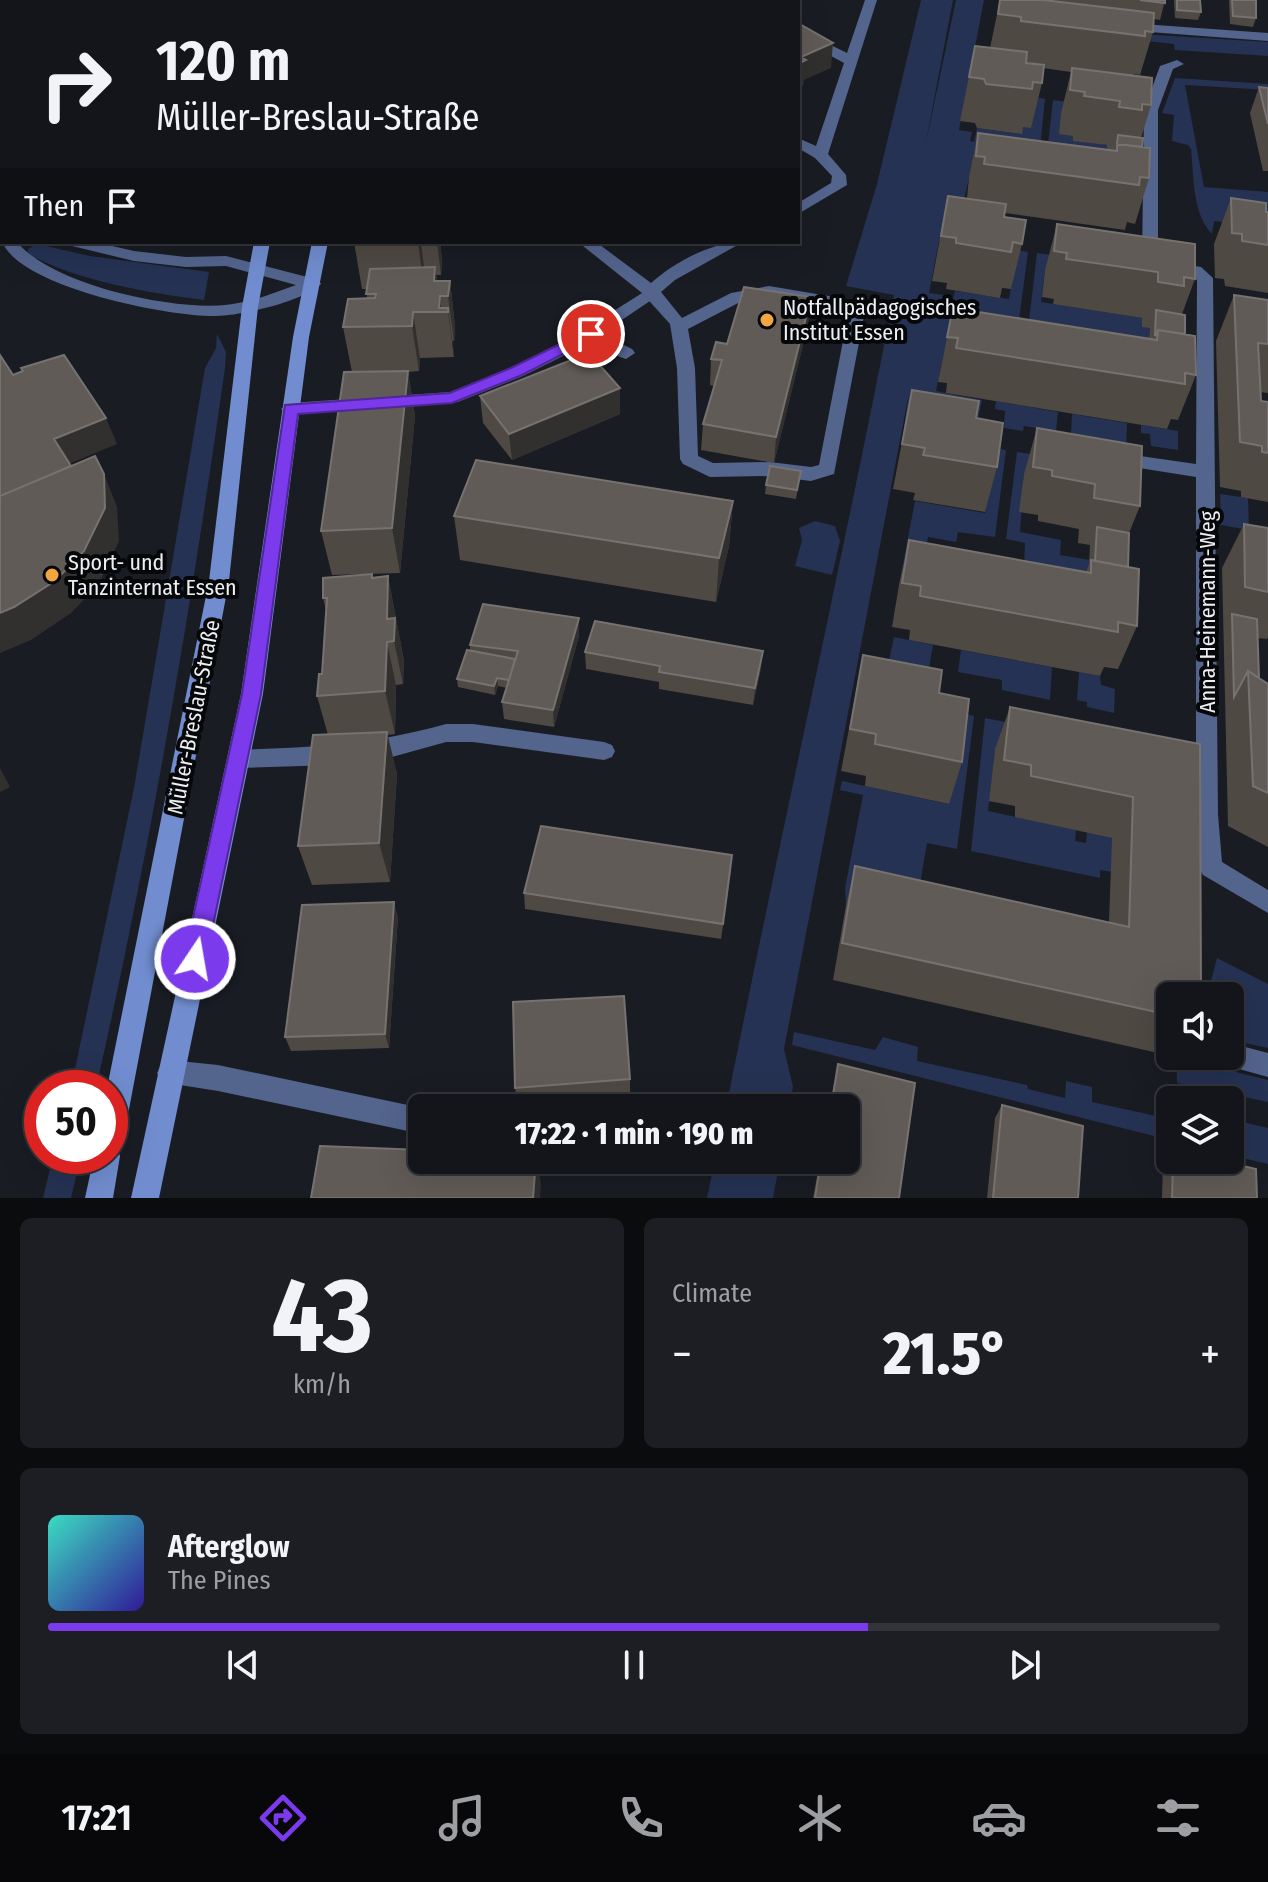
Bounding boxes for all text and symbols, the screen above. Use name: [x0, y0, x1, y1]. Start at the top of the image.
text: 120 m: [156, 28, 291, 95]
icon: right: [24, 32, 128, 136]
text: Müller-Breslau-Straße: [156, 96, 480, 140]
icon: arrive: [100, 184, 144, 228]
text: Then: [24, 188, 84, 224]
place label: Notfallpädagogisches Institut Essen: [783, 294, 976, 346]
pin: [557, 300, 625, 368]
marker: Notfallpädagogisches Institut Essen: [758, 311, 776, 329]
icon: arrive: [569, 312, 613, 356]
street label: Anna-Heinemann-Weg: [1194, 510, 1221, 713]
place label: Sport- und Tanzinternat Essen: [68, 549, 237, 601]
marker: Sport- und Tanzinternat Essen: [43, 566, 61, 584]
street label: Müller-Breslau-Straße: [161, 617, 226, 817]
position arrow: [153, 917, 237, 1001]
map controls: [1156, 982, 1244, 1174]
button: sound: [1156, 982, 1244, 1070]
speed limit sign: 50: [24, 1070, 128, 1174]
button: layers: [1156, 1086, 1244, 1174]
text: 17:22 · 1 min · 190 m: [515, 1116, 753, 1152]
text: 43: [271, 1254, 373, 1379]
text: Climate: [672, 1278, 752, 1309]
text: 21.5°: [883, 1318, 1009, 1390]
text: −: [672, 1328, 692, 1381]
text: +: [1200, 1328, 1220, 1381]
text: km/h: [293, 1369, 351, 1400]
text: Afterglow: [168, 1529, 290, 1565]
text: The Pines: [168, 1565, 271, 1596]
icon: previous: [221, 1643, 265, 1687]
icon: pause: [612, 1643, 656, 1687]
icon: next: [1003, 1643, 1047, 1687]
icon: directions: [255, 1790, 311, 1846]
icon: music: [434, 1790, 490, 1846]
icon: phone: [613, 1790, 669, 1846]
icon: climate: [792, 1790, 848, 1846]
icon: car: [971, 1790, 1027, 1846]
icon: filters: [1150, 1790, 1206, 1846]
text: 17:21: [62, 1796, 132, 1840]

